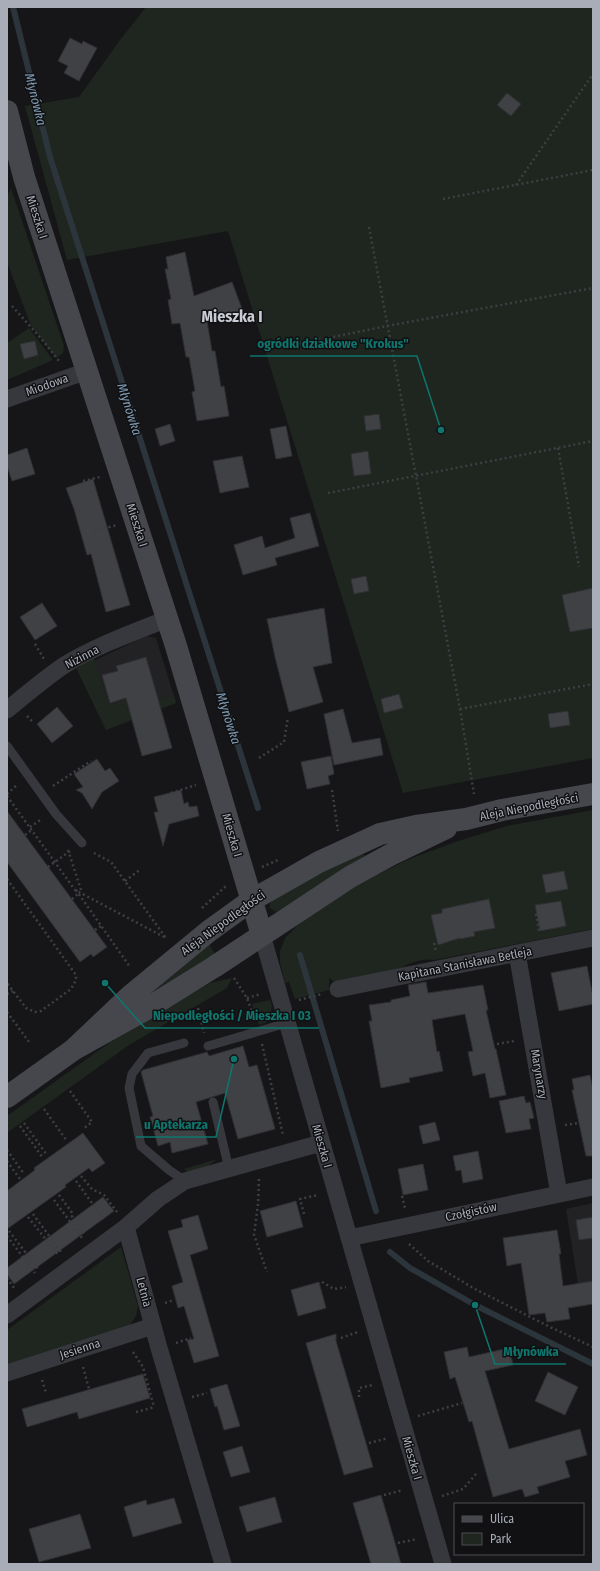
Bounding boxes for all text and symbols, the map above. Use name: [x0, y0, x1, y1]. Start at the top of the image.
water label: Młynówka: [22, 71, 49, 127]
street label: Mieszka I: [23, 194, 51, 240]
district label: Mieszka I: [202, 307, 262, 326]
callout: ogródki działkowe "Krokus": [250, 331, 417, 356]
text: ogródki działkowe "Krokus": [257, 336, 409, 351]
street label: Miodowa: [24, 371, 70, 399]
water label: Młynówka: [114, 381, 145, 437]
street label: Mieszka I: [123, 502, 151, 548]
street label: Nizinna: [63, 642, 102, 672]
water label: Młynówka: [213, 690, 244, 746]
street label: Aleja Niepodległości: [479, 791, 579, 823]
street label: Mieszka I: [219, 812, 245, 858]
street label: Aleja Niepodległości: [178, 888, 268, 958]
street label: Kapitana Stanisława Betleja: [397, 944, 533, 984]
callout: Niepodległości / Mieszka I 03: [145, 1003, 319, 1028]
text: Niepodległości / Mieszka I 03: [153, 1008, 311, 1023]
street label: Marynarzy: [528, 1048, 550, 1101]
callout: u Aptekarza: [136, 1112, 216, 1137]
text: u Aptekarza: [144, 1117, 208, 1132]
street label: Mieszka I: [309, 1123, 335, 1169]
street label: Czołgistów: [444, 1200, 498, 1224]
street label: Letnia: [133, 1276, 155, 1308]
street label: Jesienna: [58, 1336, 102, 1362]
callout: Młynówka: [495, 1339, 566, 1364]
text: Młynówka: [503, 1344, 559, 1359]
street label: Mieszka I: [399, 1435, 425, 1481]
legend: [454, 1503, 584, 1555]
text: Ulica: [490, 1512, 514, 1526]
text: Park: [490, 1532, 512, 1546]

